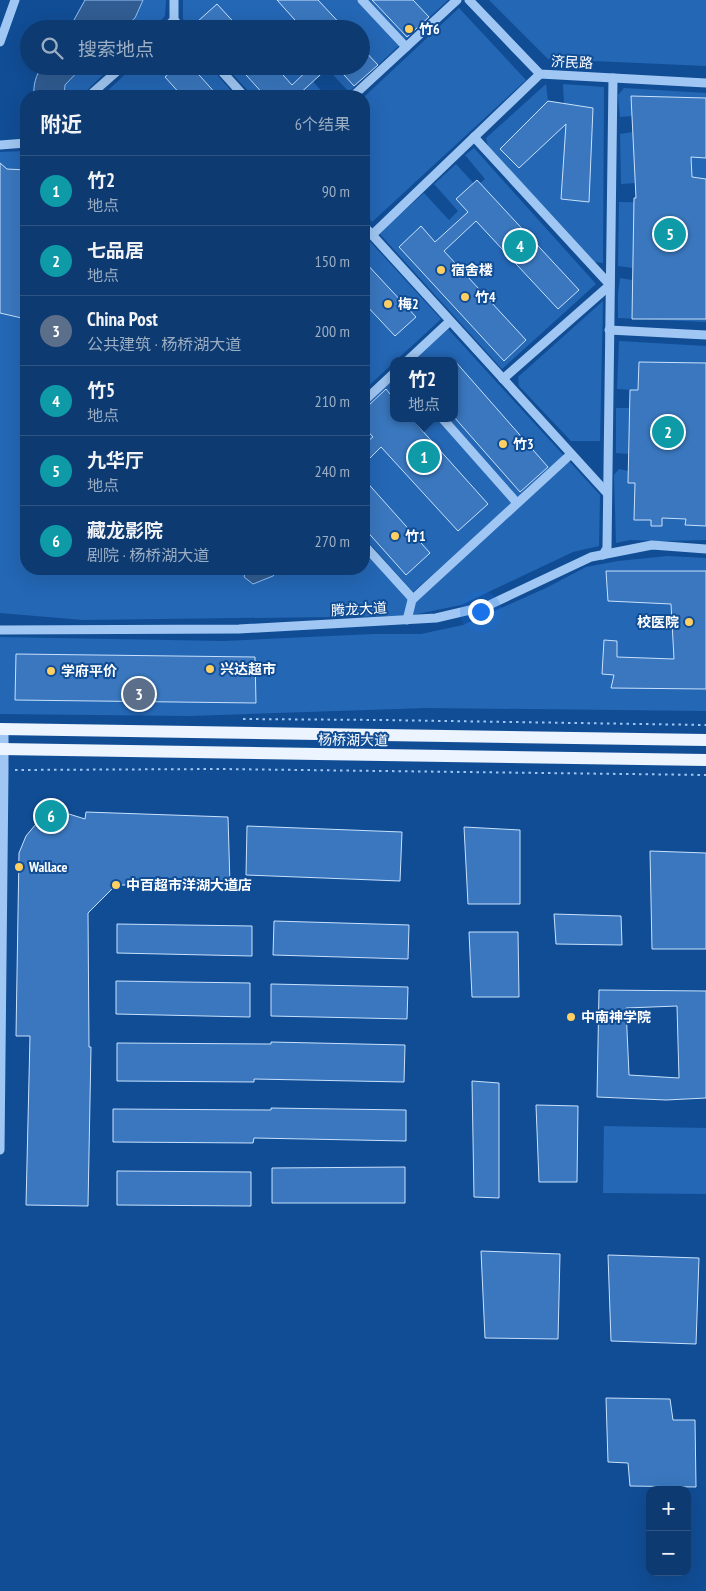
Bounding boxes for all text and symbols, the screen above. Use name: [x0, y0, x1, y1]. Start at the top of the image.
search box: [20, 20, 370, 75]
place label: 竹6: [419, 20, 440, 38]
marker: 竹6: [403, 23, 415, 35]
icon: search: [38, 34, 66, 62]
text: 搜索地点: [78, 37, 154, 61]
street label: 济民路: [551, 52, 593, 72]
text: 附近: [40, 111, 82, 138]
text: 6个结果: [295, 114, 350, 134]
text: 竹2: [87, 168, 115, 192]
text: 1: [52, 181, 60, 201]
text: 90 m: [322, 181, 350, 201]
text: 地点: [87, 195, 119, 215]
pin: 5: [654, 215, 686, 253]
pin: 4: [504, 227, 536, 265]
text: 七品居: [87, 238, 144, 262]
text: 2: [52, 251, 60, 271]
text: 150 m: [315, 251, 350, 271]
place label: 宿舍楼: [451, 261, 493, 279]
marker: 宿舍楼: [435, 264, 447, 276]
text: 地点: [87, 265, 119, 285]
place label: 竹4: [475, 288, 496, 306]
marker: 竹4: [459, 291, 471, 303]
place label: 梅2: [398, 295, 419, 313]
marker: 梅2: [382, 298, 394, 310]
text: China Post: [87, 307, 158, 331]
text: 3: [52, 321, 60, 341]
text: 200 m: [315, 321, 350, 341]
text: 公共建筑 · 杨桥湖大道: [87, 334, 241, 354]
popup: [390, 357, 458, 422]
text: 竹2: [408, 367, 436, 391]
text: 竹5: [87, 378, 115, 402]
text: 4: [52, 391, 60, 411]
text: 210 m: [315, 391, 350, 411]
text: 地点: [408, 394, 440, 414]
text: 地点: [87, 405, 119, 425]
pin: 2: [652, 413, 684, 451]
place label: 竹3: [513, 435, 534, 453]
pin: 1: [408, 438, 440, 476]
marker: 竹3: [497, 438, 509, 450]
text: 九华厅: [87, 448, 144, 472]
text: 5: [52, 461, 60, 481]
text: 240 m: [315, 461, 350, 481]
text: 地点: [87, 475, 119, 495]
text: 藏龙影院: [87, 518, 163, 542]
place label: 竹1: [405, 527, 426, 545]
marker: 竹1: [389, 530, 401, 542]
text: 6: [52, 531, 60, 551]
text: 270 m: [315, 531, 350, 551]
text: 剧院 · 杨桥湖大道: [87, 545, 209, 565]
street label: 腾龙大道: [331, 599, 387, 619]
your location: [468, 599, 494, 625]
place label: 校医院: [637, 613, 679, 631]
marker: 校医院: [683, 616, 695, 628]
place label: 兴达超市: [220, 660, 276, 678]
place label: 学府平价: [61, 662, 117, 680]
marker: 兴达超市: [204, 663, 216, 675]
marker: 学府平价: [45, 665, 57, 677]
pin: 3: [123, 675, 155, 713]
street label: 杨桥湖大道: [318, 730, 388, 750]
pin: 6: [35, 797, 67, 835]
place label: Wallace: [28, 858, 68, 876]
marker: Wallace: [13, 861, 25, 873]
place label: 中百超市洋湖大道店: [126, 876, 252, 894]
marker: 中百超市洋湖大道店: [110, 879, 122, 891]
place label: 中南神学院: [581, 1008, 651, 1026]
marker: 中南神学院: [565, 1011, 577, 1023]
map controls: [646, 1486, 691, 1576]
button: +: [646, 1486, 691, 1531]
button: −: [646, 1531, 691, 1576]

